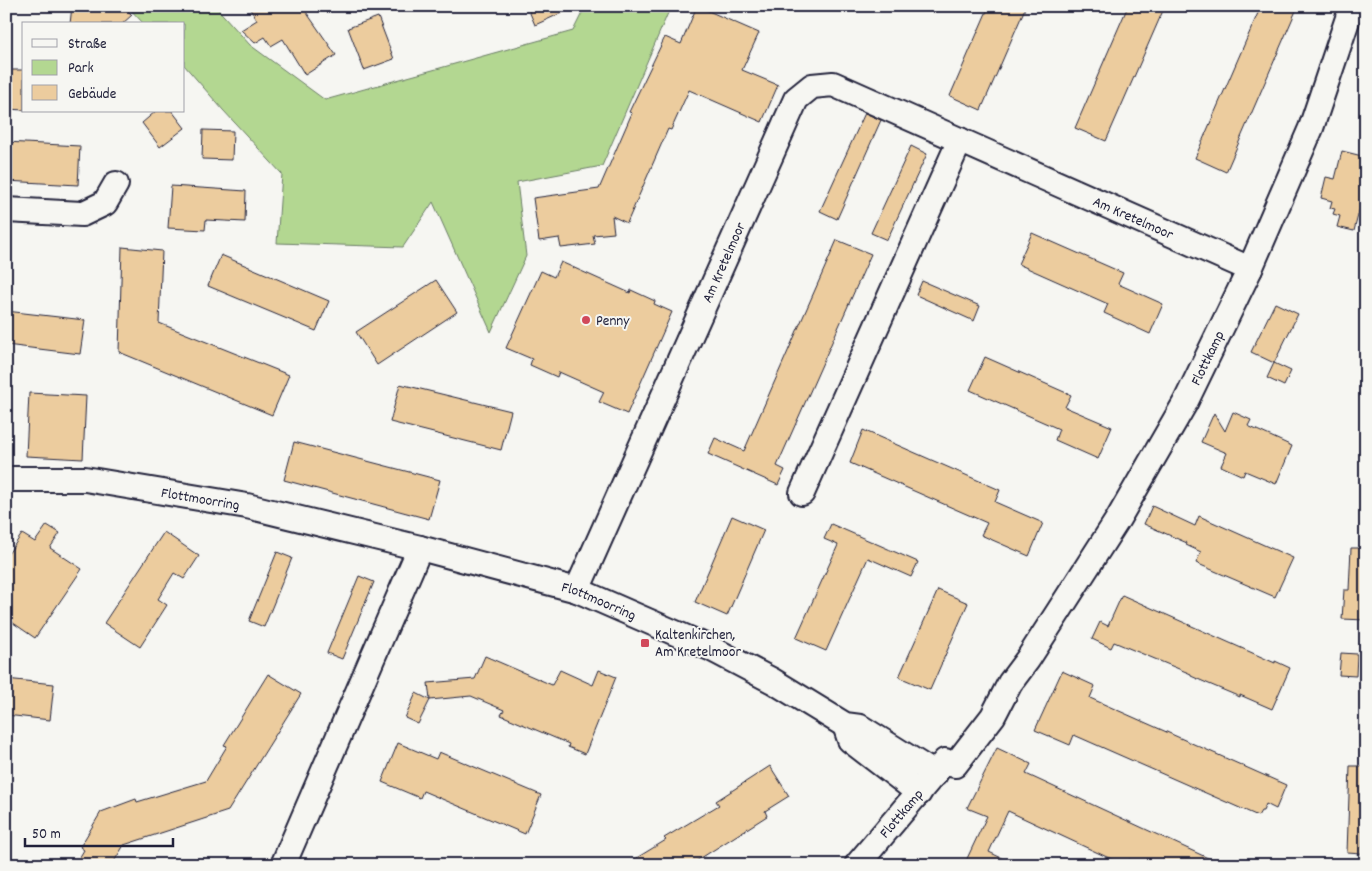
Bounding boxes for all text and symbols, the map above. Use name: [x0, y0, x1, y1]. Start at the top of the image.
legend: [22, 22, 185, 112]
text: Straße: [68, 34, 107, 56]
text: Park: [68, 58, 94, 80]
text: Gebäude: [68, 84, 117, 106]
street label: Am Kretelmoor: [1089, 192, 1177, 247]
street label: Am Kretelmoor: [697, 219, 753, 307]
place label: Penny: [596, 311, 630, 333]
marker: Penny: [580, 314, 592, 326]
street label: Flottkamp: [1186, 327, 1231, 390]
street label: Flottmoorring: [159, 483, 241, 518]
street label: Flottmoorring: [559, 577, 639, 627]
place label: Kaltenkirchen, Am Kretelmoor: [655, 625, 741, 664]
marker: Kaltenkirchen, Am Kretelmoor: [639, 637, 651, 649]
street label: Flottkamp: [875, 785, 930, 844]
scale bar: [25, 816, 172, 848]
text: 50 m: [32, 824, 61, 846]

